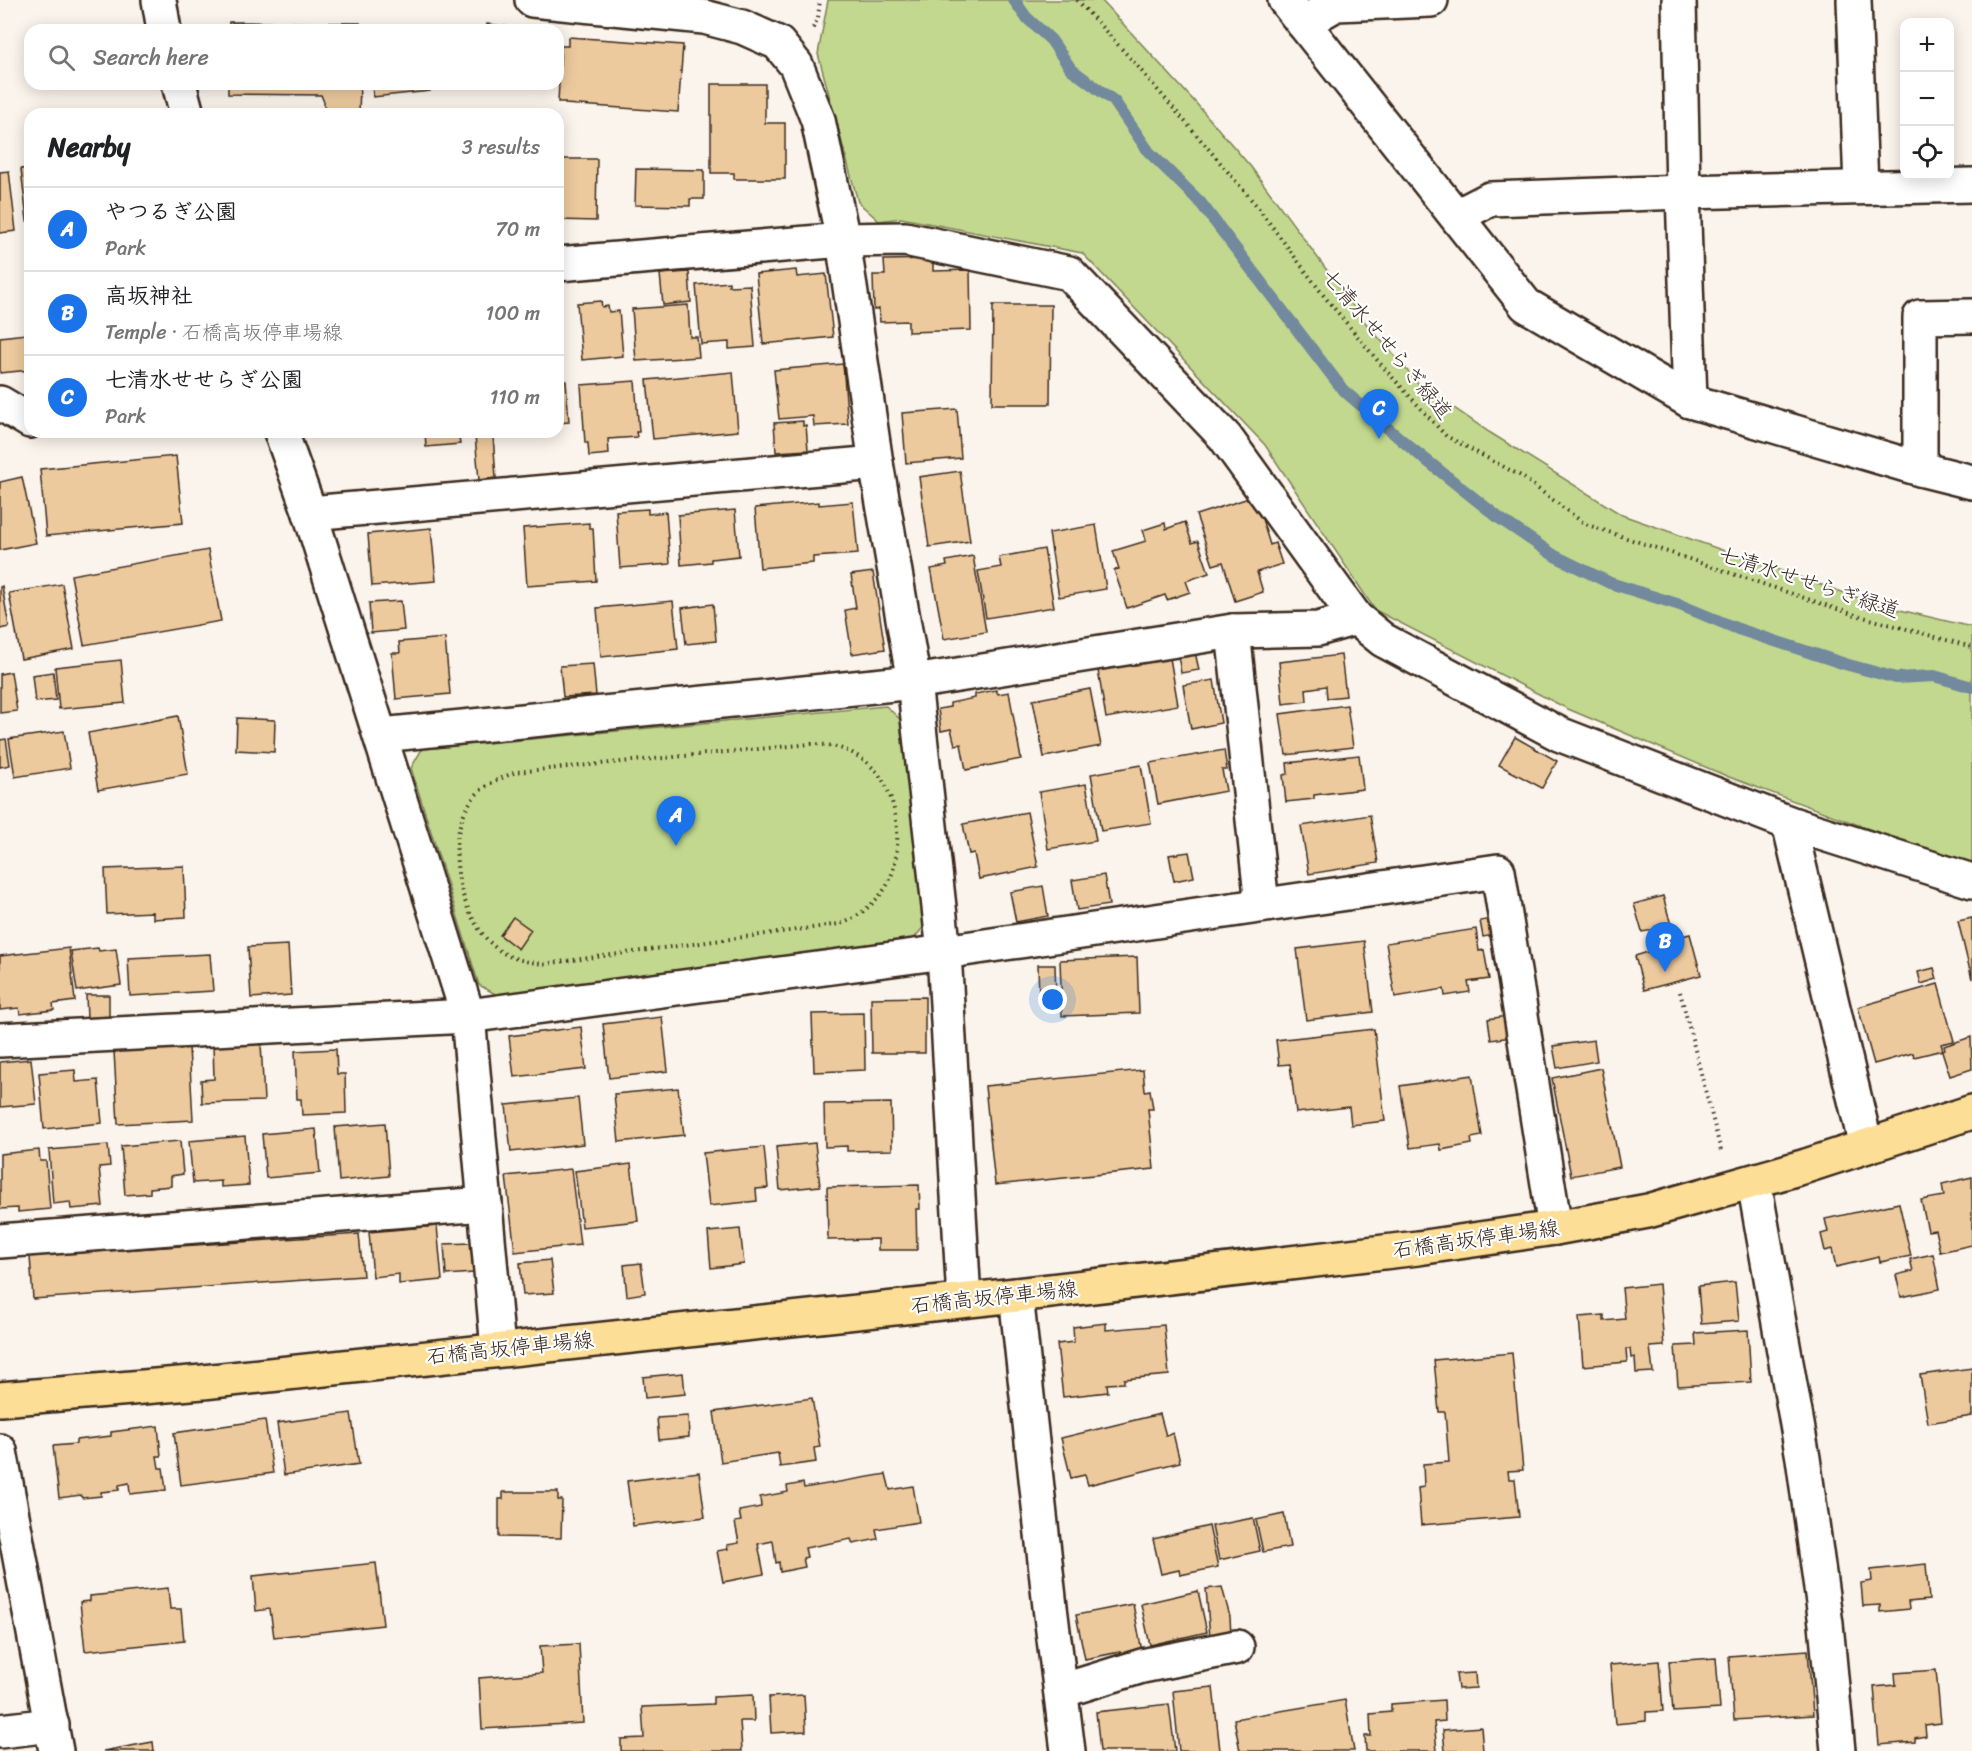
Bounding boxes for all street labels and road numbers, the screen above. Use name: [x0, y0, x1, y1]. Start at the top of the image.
street label: 七清水せせらぎ緑道: [1312, 259, 1462, 429]
street label: 七清水せせらぎ緑道: [1713, 535, 1905, 629]
street label: 石橋高坂停車場線: [1390, 1208, 1562, 1270]
street label: 石橋高坂停車場線: [908, 1269, 1080, 1325]
street label: 石橋高坂停車場線: [424, 1320, 596, 1376]

